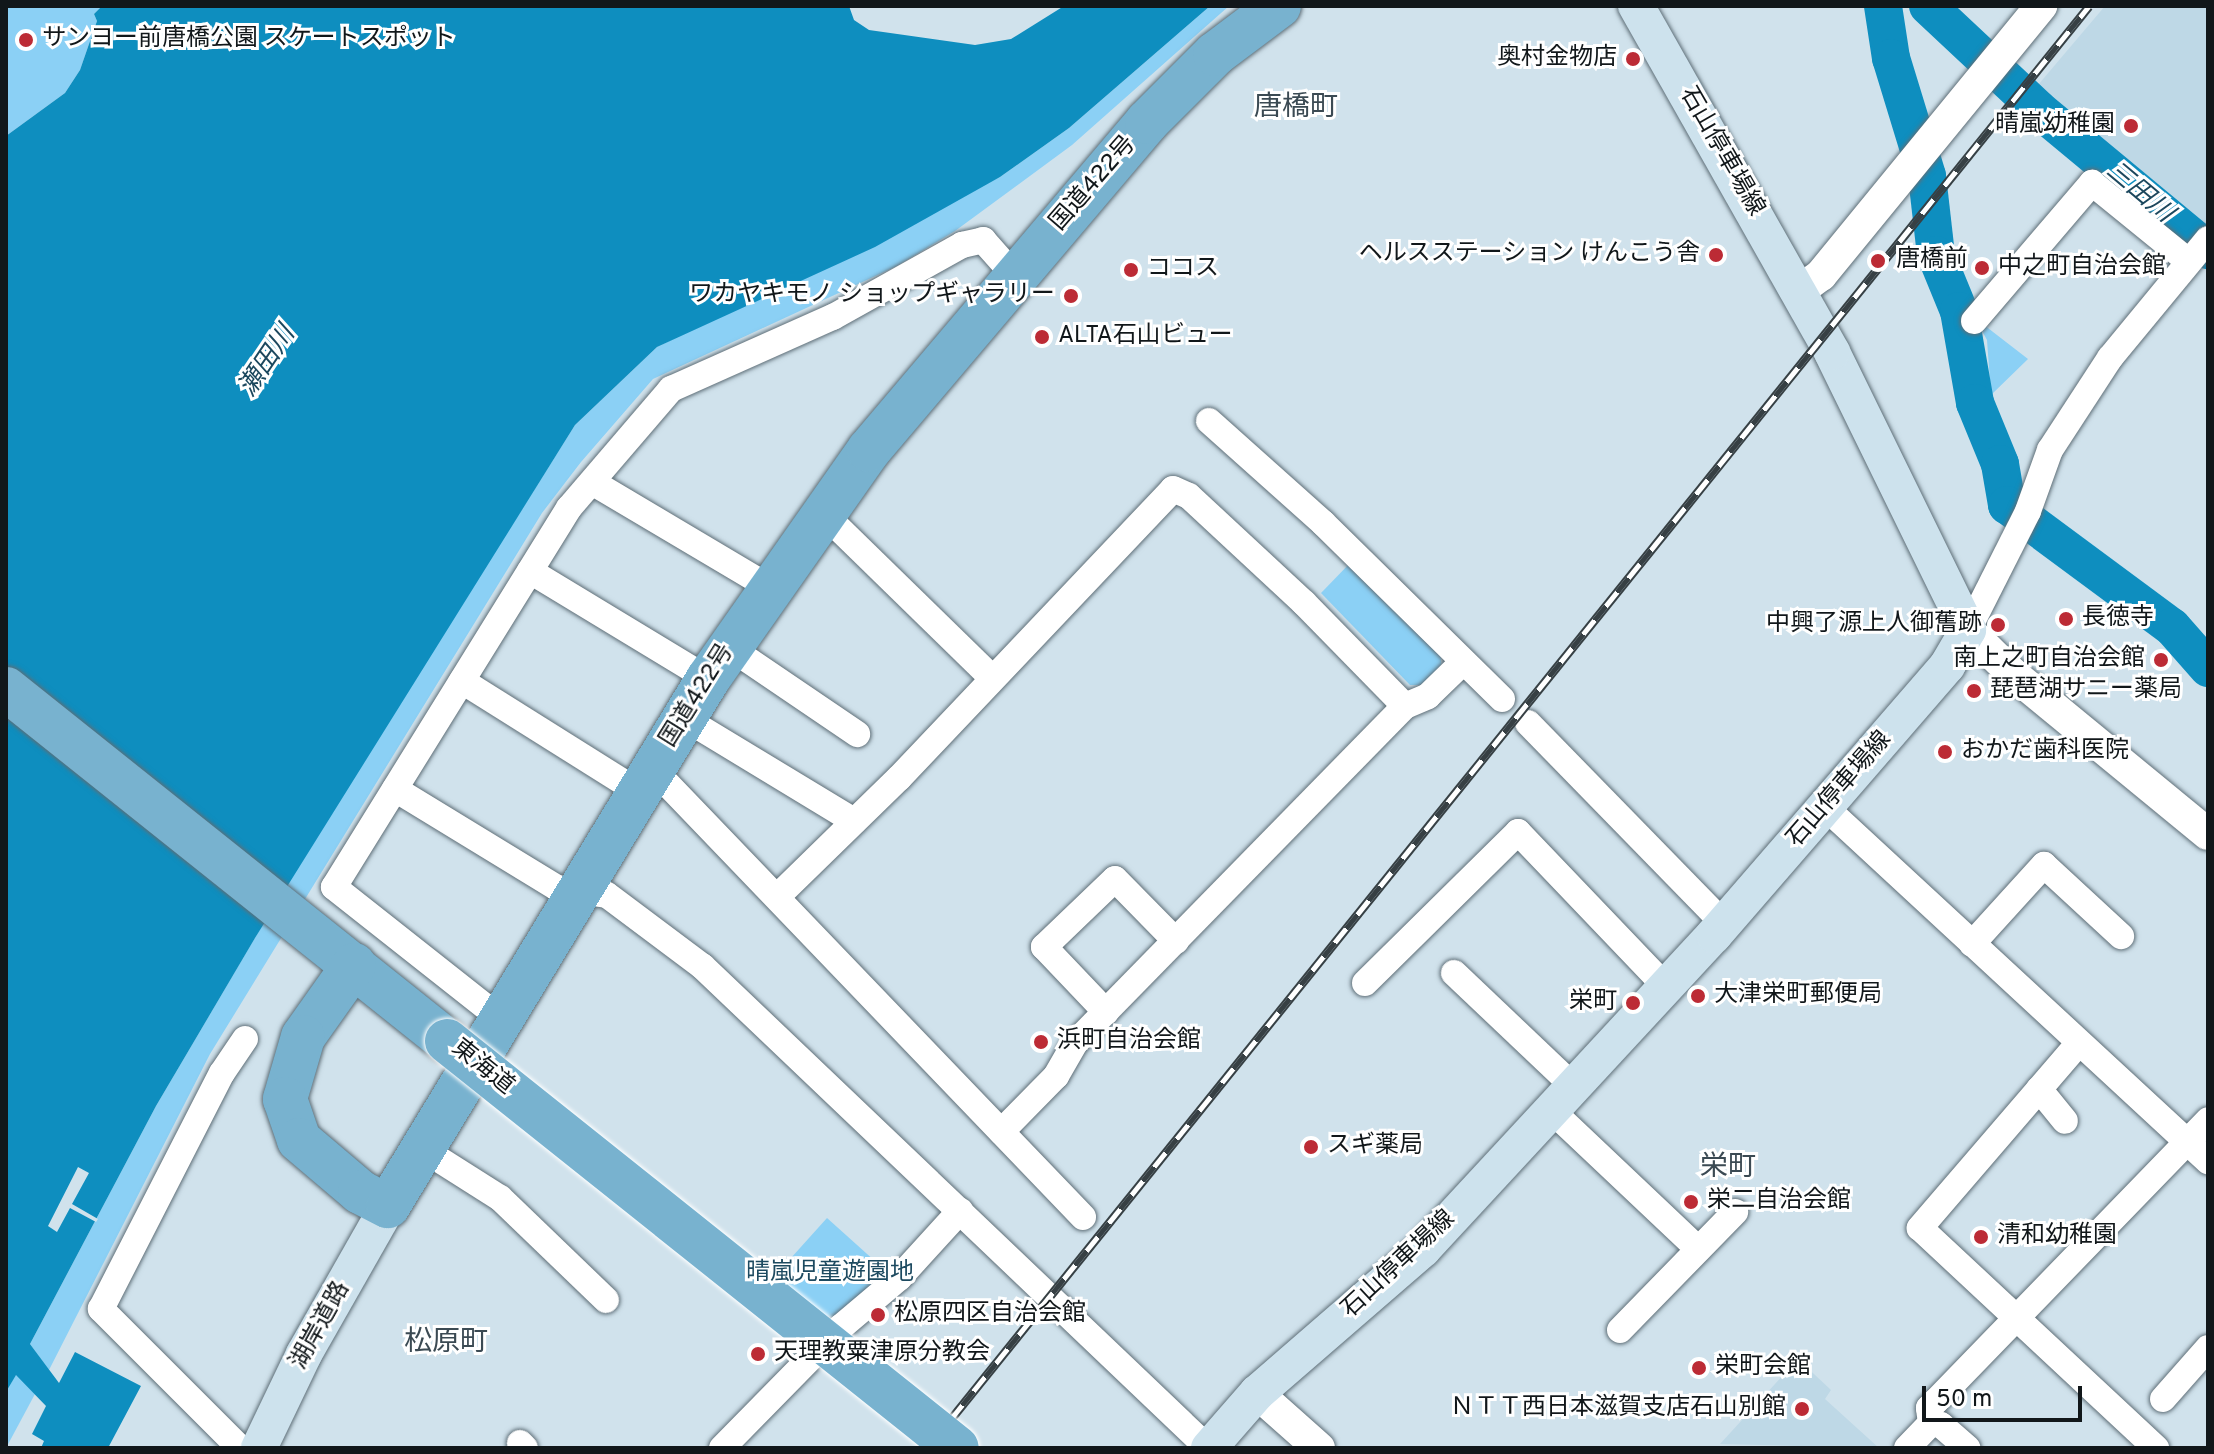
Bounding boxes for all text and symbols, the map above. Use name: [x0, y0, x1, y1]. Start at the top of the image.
place label: サンヨー前唐橋公園 スケートスポット: [42, 26, 456, 54]
marker: サンヨー前唐橋公園 スケートスポット: [17, 31, 35, 49]
place label: 奥村金物店: [1497, 45, 1617, 73]
marker: 奥村金物店: [1624, 50, 1642, 68]
street label: 石山停車場線: [1673, 82, 1769, 222]
district label: 唐橋町: [1254, 91, 1338, 125]
place label: 晴嵐幼稚園: [1995, 112, 2115, 140]
marker: 晴嵐幼稚園: [2122, 117, 2140, 135]
street label: 国道422号: [1045, 131, 1143, 237]
water label: 三田川: [2099, 156, 2179, 230]
place label: ヘルスステーション けんこう舎: [1358, 241, 1700, 269]
marker: ヘルスステーション けんこう舎: [1707, 246, 1725, 264]
place label: 唐橋前: [1896, 247, 1968, 275]
marker: 唐橋前: [1867, 250, 1889, 272]
place label: 中之町自治会館: [1998, 254, 2166, 282]
place label: ココス: [1147, 256, 1219, 284]
marker: 中之町自治会館: [1973, 259, 1991, 277]
marker: ココス: [1122, 261, 1140, 279]
place label: ワカヤキモノ ショップギャラリー: [689, 282, 1055, 310]
marker: ワカヤキモノ ショップギャラリー: [1062, 287, 1080, 305]
water label: 瀬田川: [233, 321, 303, 403]
place label: ALTA石山ビュー: [1058, 323, 1233, 351]
marker: ALTA石山ビュー: [1033, 328, 1051, 346]
place label: 長徳寺: [2082, 605, 2154, 633]
marker: 長徳寺: [2057, 610, 2075, 628]
place label: 中興了源上人御𦾔跡: [1766, 611, 1982, 639]
marker: 中興了源上人御𦾔跡: [1989, 616, 2007, 634]
street label: 国道422号: [655, 639, 741, 753]
place label: 南上之町自治会館: [1953, 646, 2145, 674]
marker: 南上之町自治会館: [2152, 651, 2170, 669]
place label: 琵琶湖サニー薬局: [1990, 677, 2182, 705]
marker: 琵琶湖サニー薬局: [1965, 682, 1983, 700]
street label: 石山停車場線: [1782, 726, 1898, 854]
place label: おかだ歯科医院: [1961, 738, 2129, 766]
marker: おかだ歯科医院: [1936, 743, 1954, 761]
place label: 大津栄町郵便局: [1714, 982, 1882, 1010]
marker: 大津栄町郵便局: [1689, 987, 1707, 1005]
place label: 栄町: [1569, 989, 1617, 1017]
marker: 栄町: [1624, 994, 1642, 1012]
place label: 浜町自治会館: [1057, 1028, 1201, 1056]
marker: 浜町自治会館: [1032, 1033, 1050, 1051]
street label: 東海道: [445, 1034, 519, 1102]
place label: スギ薬局: [1327, 1133, 1423, 1161]
marker: スギ薬局: [1302, 1138, 1320, 1156]
district label: 栄町: [1700, 1151, 1756, 1185]
place label: 栄二自治会館: [1707, 1188, 1851, 1216]
marker: 栄二自治会館: [1682, 1193, 1700, 1211]
street label: 石山停車場線: [1337, 1205, 1461, 1325]
place label: 清和幼稚園: [1997, 1223, 2117, 1251]
marker: 清和幼稚園: [1972, 1228, 1990, 1246]
park label: 晴嵐児童遊園地: [746, 1260, 914, 1288]
street label: 湖岸道路: [285, 1277, 357, 1375]
place label: 松原四区自治会館: [894, 1301, 1086, 1329]
marker: 松原四区自治会館: [869, 1306, 887, 1324]
district label: 松原町: [404, 1326, 488, 1360]
place label: 天理教粟津原分教会: [774, 1340, 990, 1368]
marker: 天理教粟津原分教会: [749, 1345, 767, 1363]
place label: 栄町会館: [1715, 1354, 1811, 1382]
marker: 栄町会館: [1690, 1359, 1708, 1377]
scale bar: [1926, 1370, 2086, 1420]
text: 50 m: [1936, 1385, 1992, 1415]
place label: ＮＴＴ西日本滋賀支店石山別館: [1450, 1395, 1786, 1423]
marker: ＮＴＴ西日本滋賀支店石山別館: [1793, 1400, 1811, 1418]

